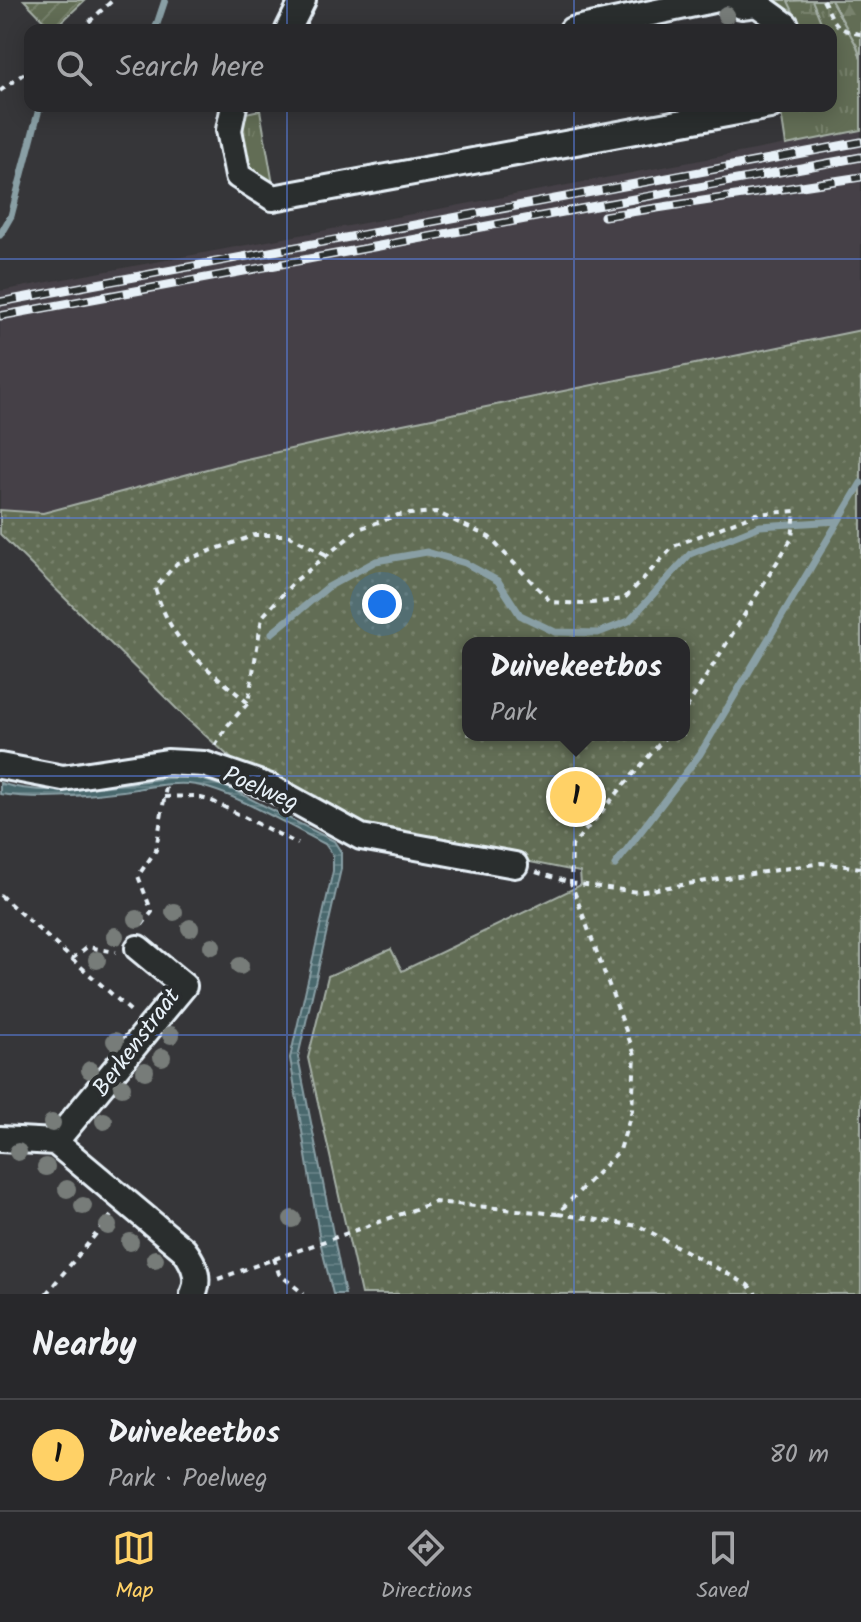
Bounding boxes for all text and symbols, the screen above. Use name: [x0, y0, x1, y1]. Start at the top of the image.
search box: [24, 24, 837, 112]
text: Search here: [116, 44, 264, 92]
icon: search: [52, 46, 96, 90]
your location: [362, 584, 402, 624]
popup: [462, 637, 690, 741]
text: Duivekeetbos: [490, 644, 662, 692]
text: Park: [490, 692, 537, 734]
street label: Poelweg: [216, 756, 304, 823]
pin: 1: [550, 767, 602, 827]
street label: Berkenstraat: [83, 979, 192, 1106]
text: Nearby: [32, 1319, 137, 1373]
text: Duivekeetbos: [108, 1410, 280, 1458]
text: 1: [54, 1434, 62, 1476]
text: 80 m: [769, 1434, 829, 1476]
text: Park · Poelweg: [108, 1458, 268, 1500]
tab: Map: [112, 1526, 156, 1609]
tab: Directions: [381, 1526, 472, 1609]
tab: Saved: [697, 1526, 749, 1609]

